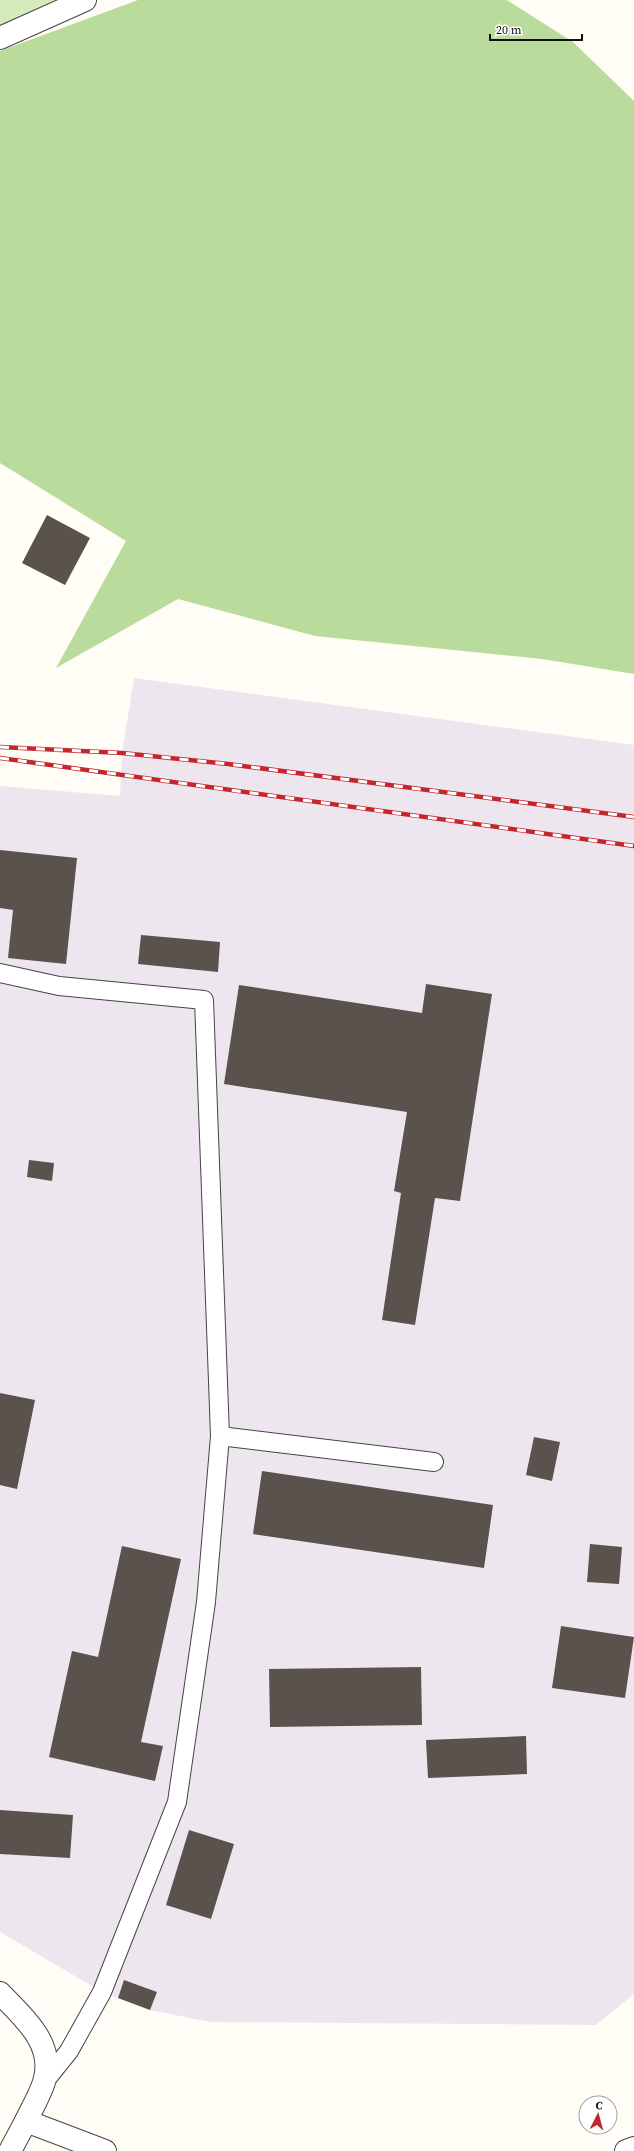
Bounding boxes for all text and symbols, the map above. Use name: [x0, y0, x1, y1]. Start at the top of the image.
scale bar: [490, 16, 582, 42]
text: 20 m: [496, 22, 522, 38]
north arrow: [578, 2095, 618, 2135]
text: С: [595, 2098, 603, 2113]

